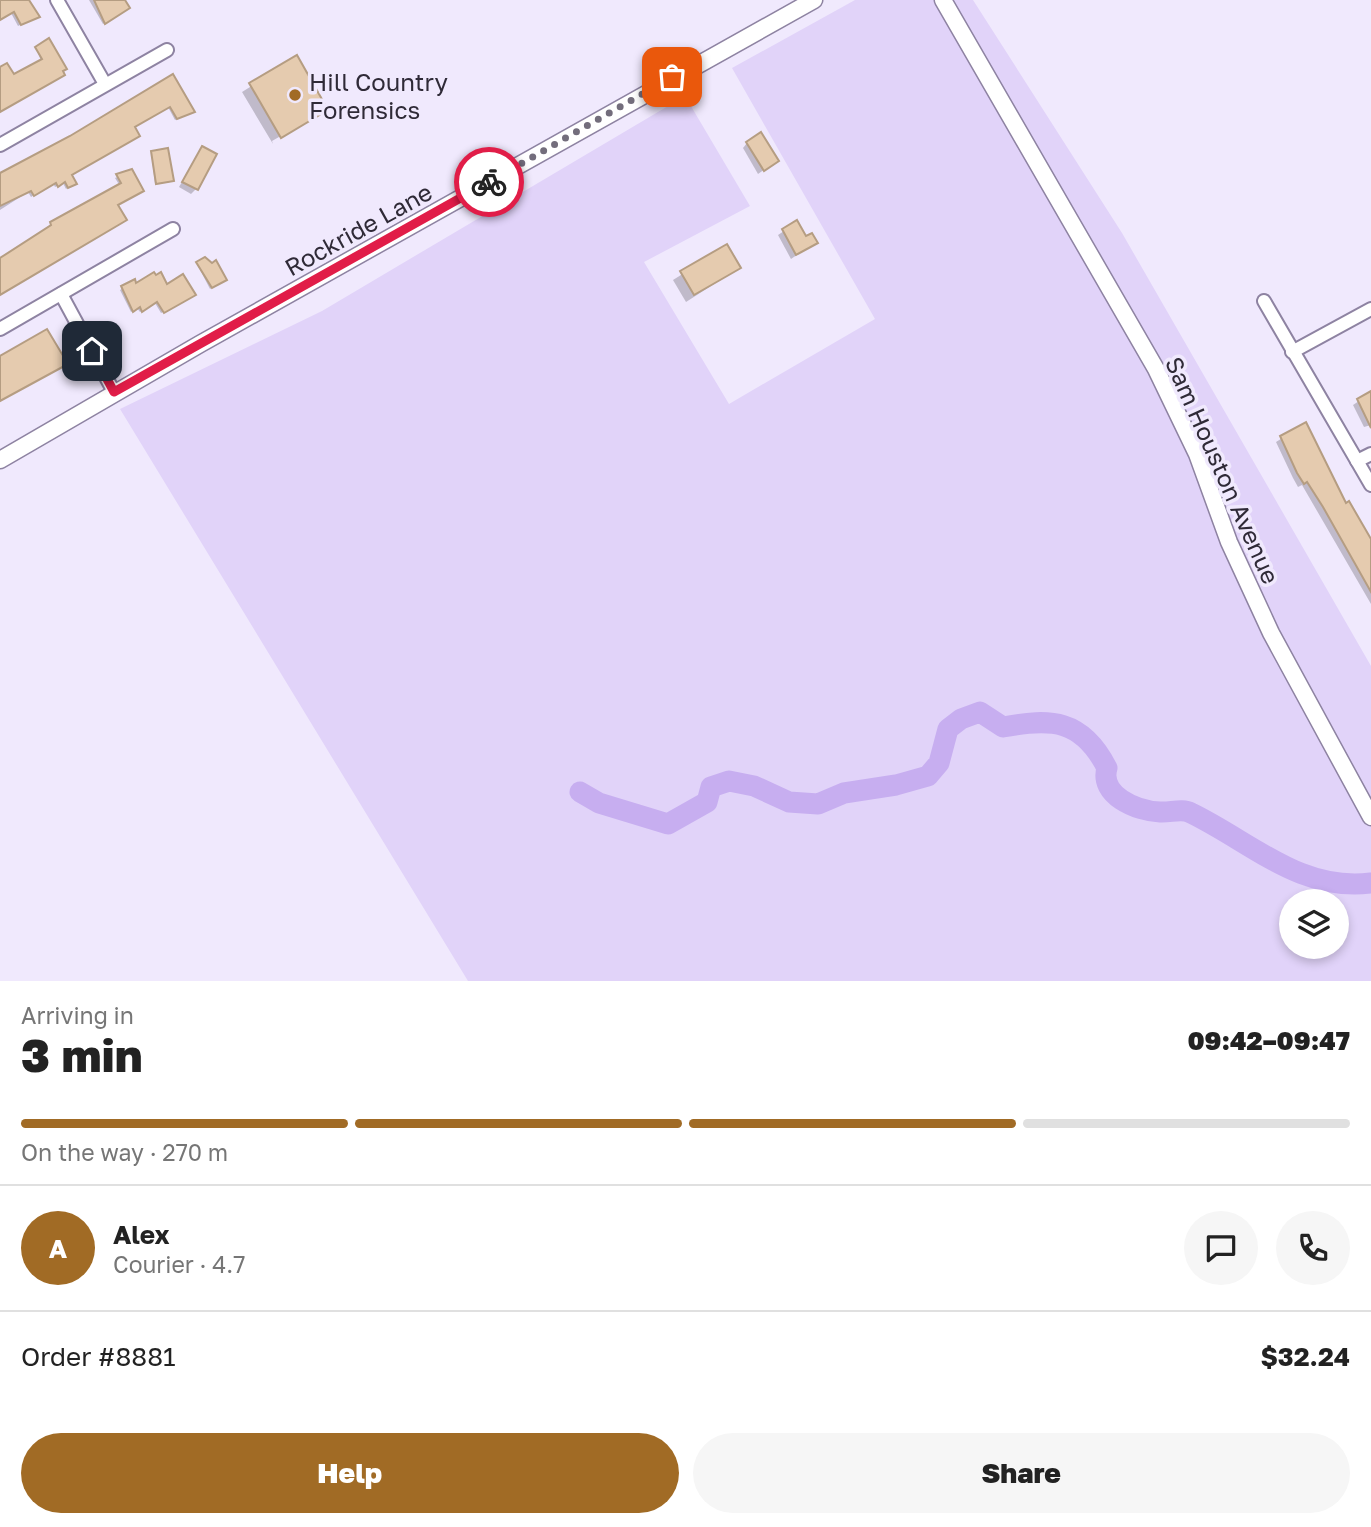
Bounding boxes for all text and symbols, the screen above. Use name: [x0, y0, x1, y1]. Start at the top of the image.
pin: [642, 47, 702, 107]
icon: bag: [653, 58, 691, 96]
place label: Hill Country Forensics: [309, 67, 448, 124]
marker: Hill Country Forensics: [287, 87, 303, 103]
courier: [454, 147, 524, 217]
icon: bike: [470, 163, 508, 201]
street label: Rockride Lane: [279, 177, 437, 281]
pin: [62, 321, 122, 381]
icon: home: [73, 332, 111, 370]
street label: Sam Houston Avenue: [1160, 352, 1286, 588]
map controls: [1279, 889, 1349, 959]
button: layers: [1279, 889, 1349, 959]
text: Arriving in: [21, 1001, 134, 1029]
text: 09:42–09:47: [1187, 1025, 1350, 1056]
text: 3 min: [21, 1027, 143, 1082]
text: On the way · 270 m: [21, 1138, 228, 1166]
button: chat: [1184, 1211, 1258, 1285]
button: phone: [1276, 1211, 1350, 1285]
text: Alex: [113, 1219, 170, 1250]
text: A: [49, 1233, 67, 1264]
text: Courier · 4.7: [113, 1250, 245, 1278]
text: Order #8881: [21, 1341, 176, 1372]
text: $32.24: [1260, 1341, 1350, 1372]
button: Help: [21, 1433, 679, 1513]
button: Share: [693, 1433, 1350, 1513]

